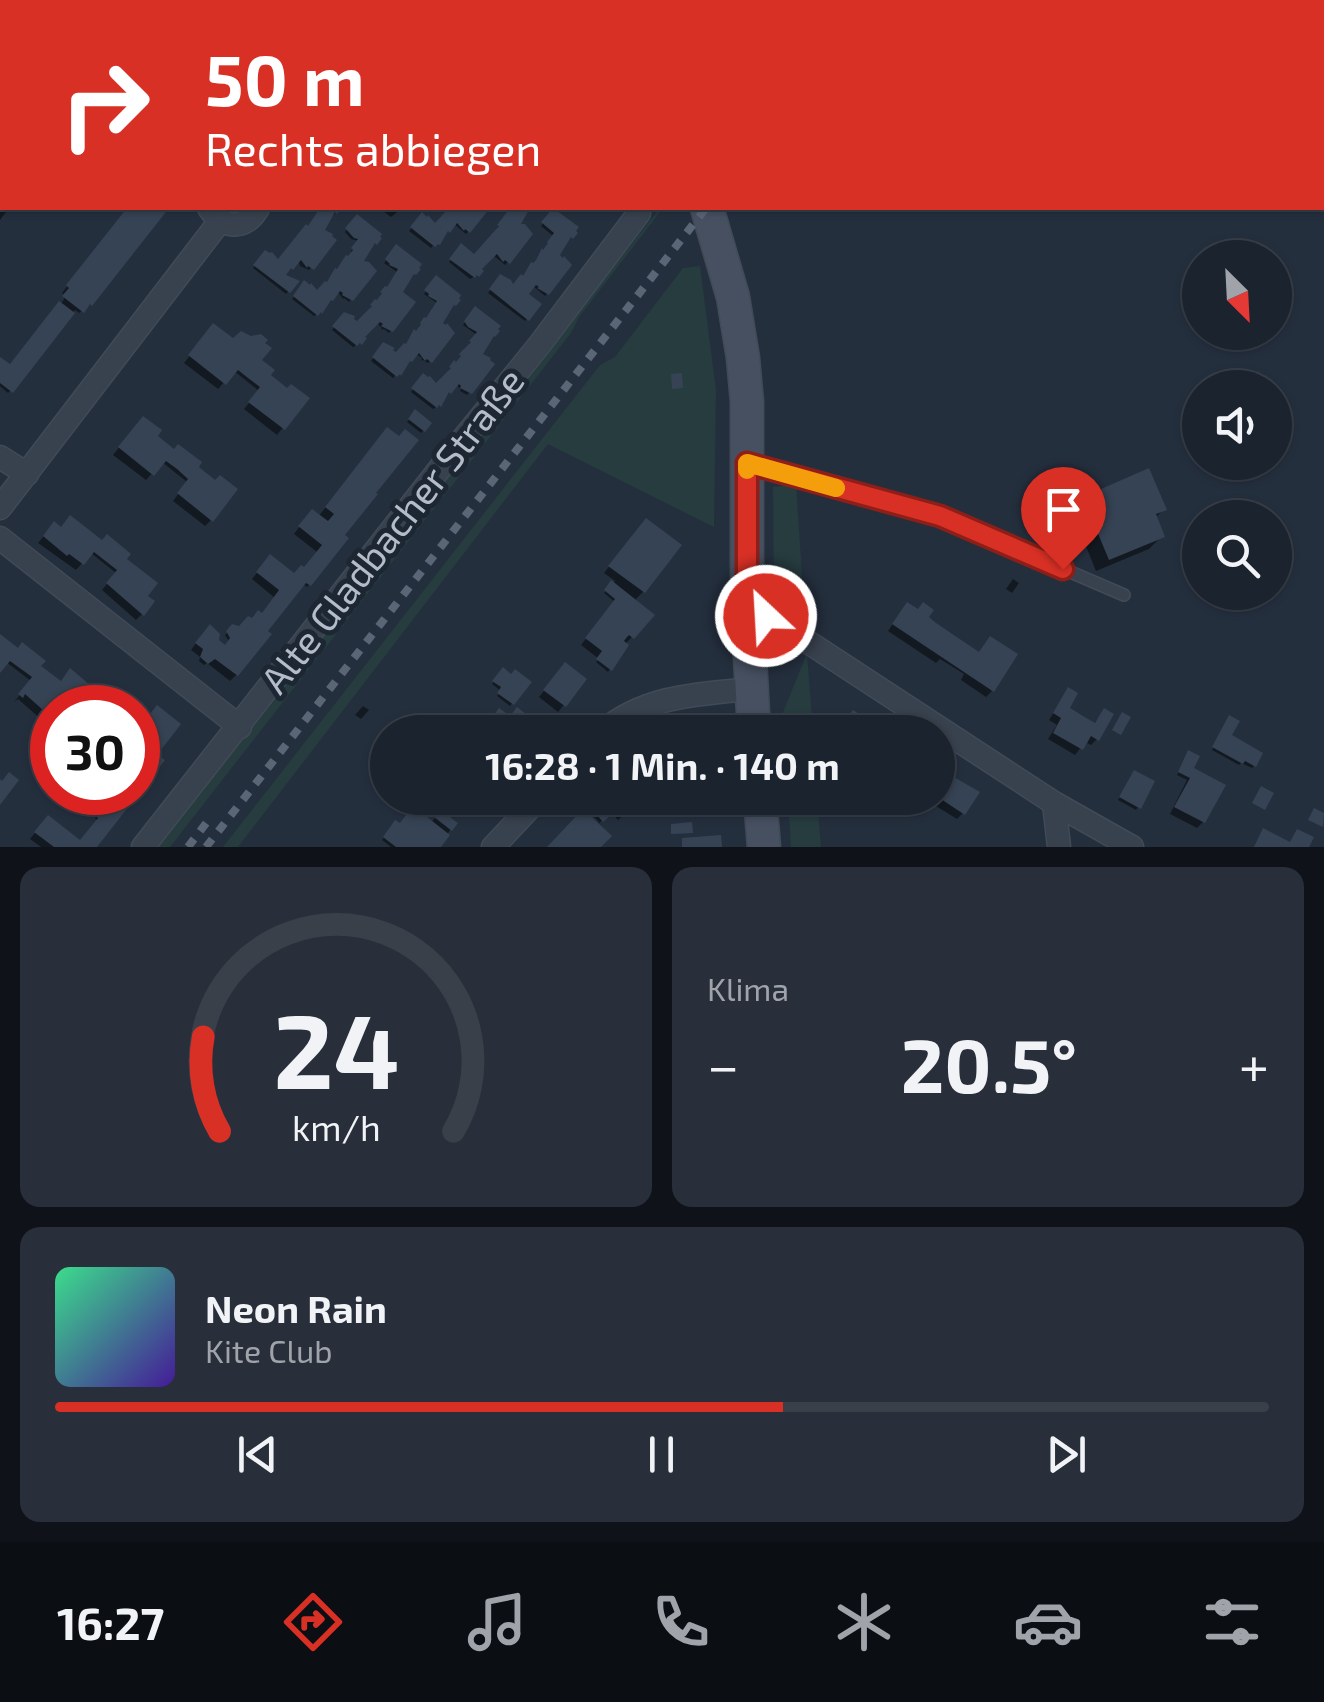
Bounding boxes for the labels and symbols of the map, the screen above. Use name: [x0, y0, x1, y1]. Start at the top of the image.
north arrow: [1182, 240, 1292, 350]
street label: Alte Gladbacher Straße: [250, 358, 533, 702]
pin: [1021, 467, 1106, 570]
position arrow: [714, 564, 818, 668]
speed limit sign: 30: [30, 685, 160, 815]

